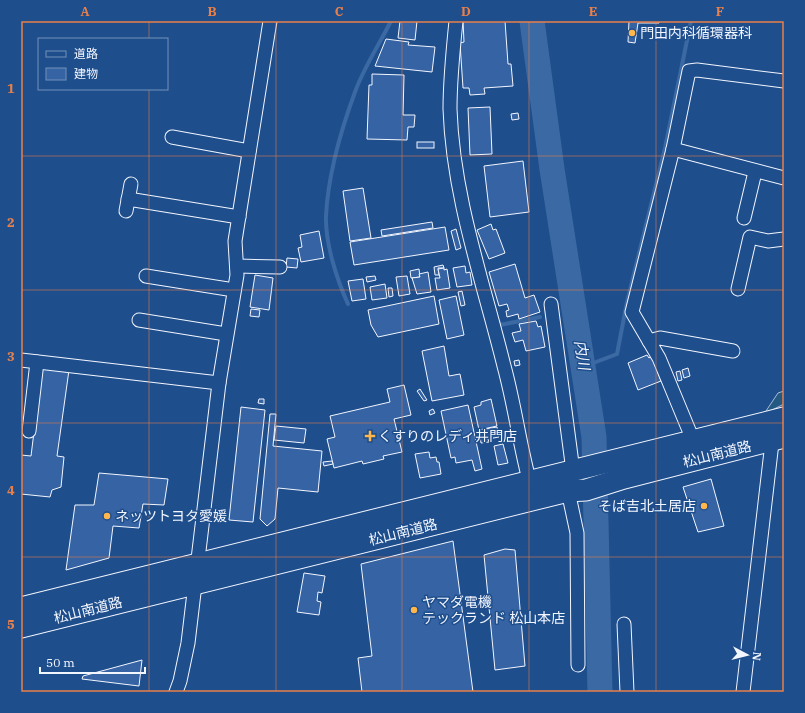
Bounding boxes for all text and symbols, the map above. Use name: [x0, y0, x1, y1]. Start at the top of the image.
text: A: [80, 3, 90, 20]
text: B: [207, 3, 217, 20]
text: C: [335, 3, 344, 20]
text: D: [461, 3, 471, 20]
text: E: [589, 3, 597, 20]
text: F: [716, 3, 724, 20]
place label: 門田内科循環器科: [640, 24, 752, 42]
marker: 門田内科循環器科: [627, 28, 637, 38]
legend: [38, 38, 168, 90]
text: 道路: [74, 46, 98, 61]
text: 建物: [74, 66, 98, 81]
text: 1: [7, 80, 15, 97]
text: 2: [7, 214, 15, 231]
water label: 内川: [571, 339, 595, 373]
text: 3: [7, 348, 15, 365]
place label: くすりのレディ井門店: [378, 427, 517, 445]
marker: くすりのレディ井門店: [365, 431, 375, 441]
street label: 松山南道路: [681, 437, 753, 471]
text: 4: [7, 482, 15, 499]
place label: そば吉北土居店: [598, 497, 696, 515]
marker: そば吉北土居店: [699, 501, 709, 511]
place label: ネッツトヨタ愛媛: [115, 507, 227, 525]
marker: ネッツトヨタ愛媛: [102, 511, 112, 521]
street label: 松山南道路: [367, 515, 439, 549]
street label: 松山南道路: [52, 593, 124, 627]
place label: ヤマダ電機 テックランド 松山本店: [422, 593, 565, 627]
marker: ヤマダ電機 テックランド 松山本店: [409, 605, 419, 615]
text: 5: [7, 616, 15, 633]
north arrow: [727, 635, 767, 675]
scale bar: [40, 649, 145, 675]
text: N: [749, 651, 764, 662]
text: 50 m: [46, 655, 75, 670]

